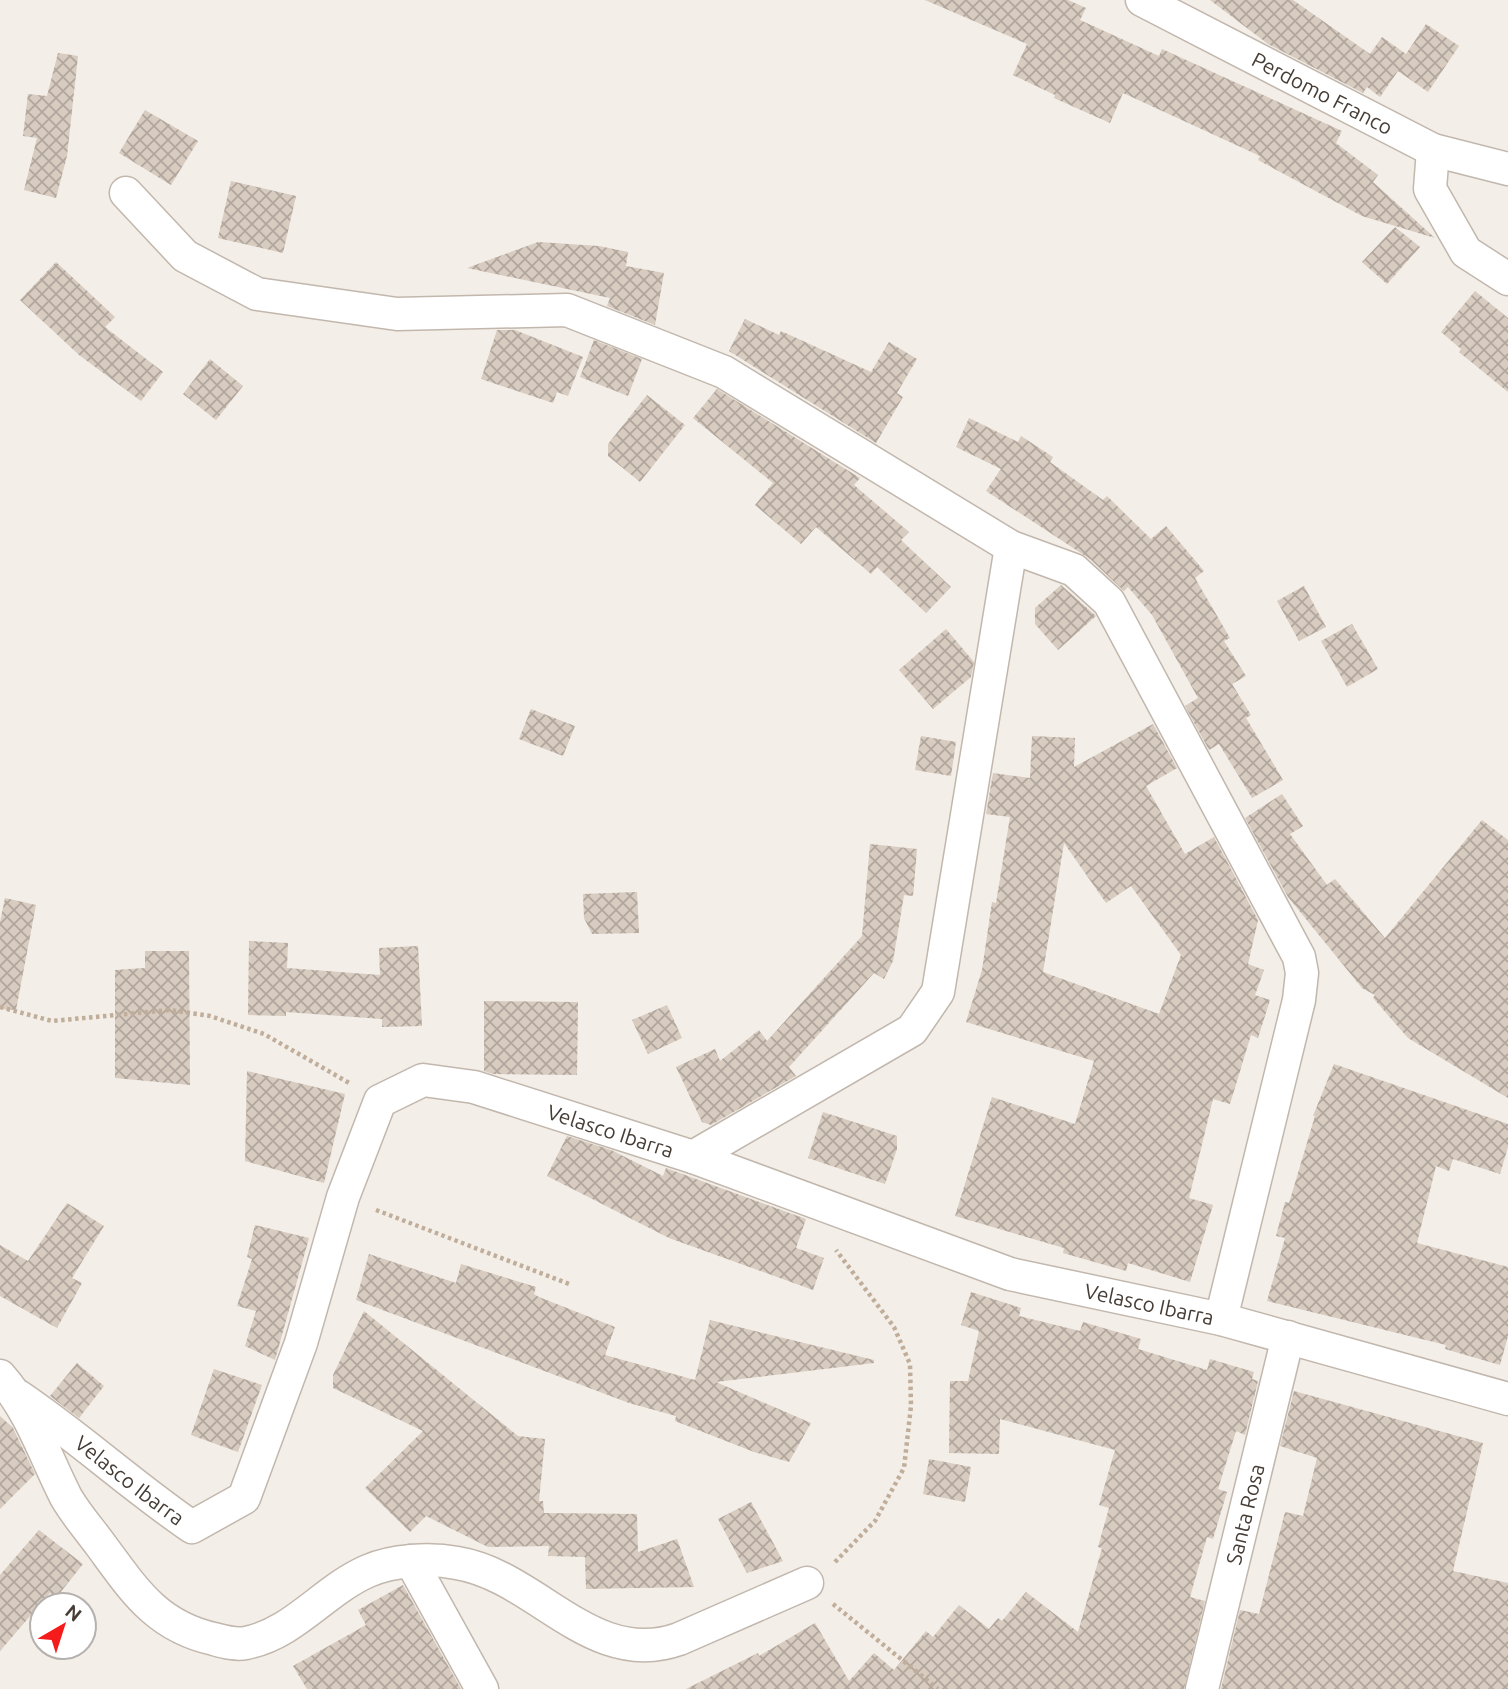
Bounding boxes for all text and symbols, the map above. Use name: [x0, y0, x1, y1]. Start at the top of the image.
street label: Perdomo Franco: [1248, 47, 1397, 139]
street label: Velasco Ibarra: [544, 1099, 677, 1162]
street label: Velasco Ibarra: [1082, 1278, 1216, 1329]
street label: Velasco Ibarra: [70, 1430, 189, 1530]
street label: Santa Rosa: [1221, 1461, 1269, 1567]
north arrow: [28, 1591, 98, 1661]
text: N: [61, 1600, 86, 1626]

